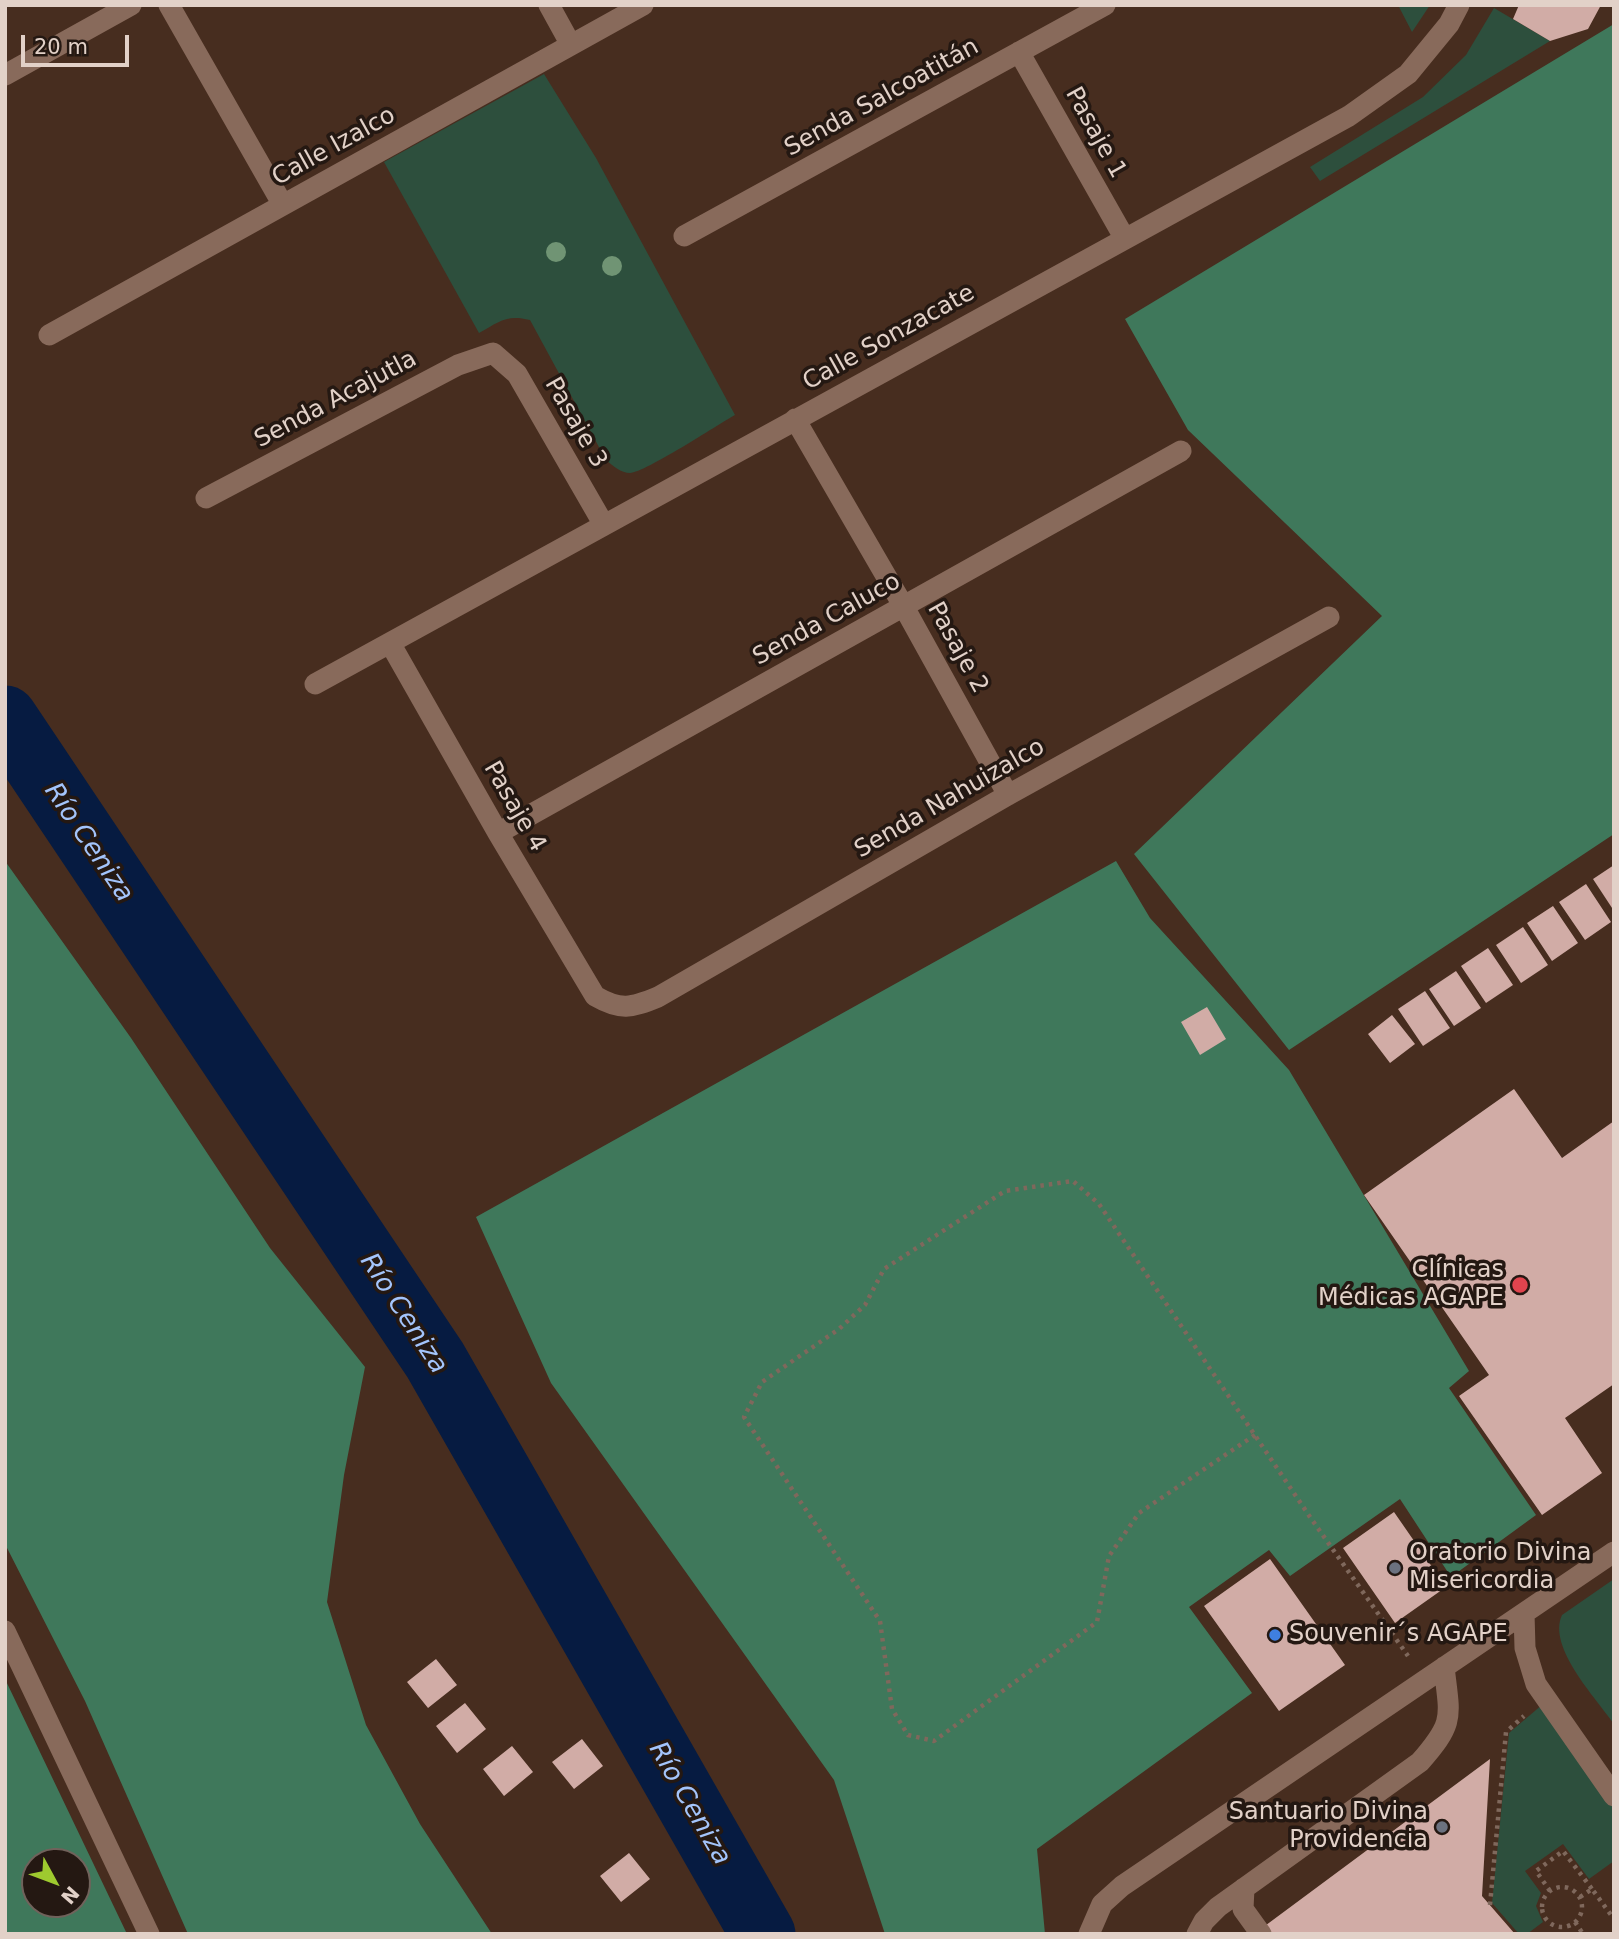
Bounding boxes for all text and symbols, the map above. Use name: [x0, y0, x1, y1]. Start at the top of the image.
scale bar: [24, 21, 133, 65]
street label: Senda Salcoatitán: [780, 33, 984, 163]
text: 20 m: [34, 35, 88, 59]
street label: Pasaje 1: [1058, 82, 1132, 184]
street label: Calle Izalco: [267, 101, 401, 193]
street label: Calle Sonzacate: [798, 279, 980, 397]
street label: Senda Acajutla: [250, 345, 422, 455]
street label: Pasaje 3: [538, 373, 612, 473]
street label: Senda Caluco: [748, 568, 906, 672]
street label: Pasaje 2: [920, 597, 994, 699]
street label: Senda Nahuizalco: [850, 733, 1050, 865]
street label: Pasaje 4: [477, 757, 551, 857]
water label: Río Ceniza: [37, 778, 139, 908]
water label: Río Ceniza: [353, 1248, 453, 1380]
place label: Clínicas Médicas AGAPE: [1318, 1257, 1504, 1313]
marker: Clínicas Médicas AGAPE: [1510, 1275, 1530, 1295]
place label: Oratorio Divina Misericordia: [1409, 1540, 1591, 1596]
marker: Oratorio Divina Misericordia: [1387, 1560, 1403, 1576]
place label: Souvenir´s AGAPE: [1289, 1621, 1508, 1649]
marker: Souvenir´s AGAPE: [1267, 1627, 1283, 1643]
water label: Río Ceniza: [641, 1737, 737, 1871]
place label: Santuario Divina Providencia: [1229, 1799, 1428, 1855]
marker: Santuario Divina Providencia: [1434, 1819, 1450, 1835]
north arrow: [21, 1848, 91, 1918]
text: N: [57, 1882, 84, 1909]

